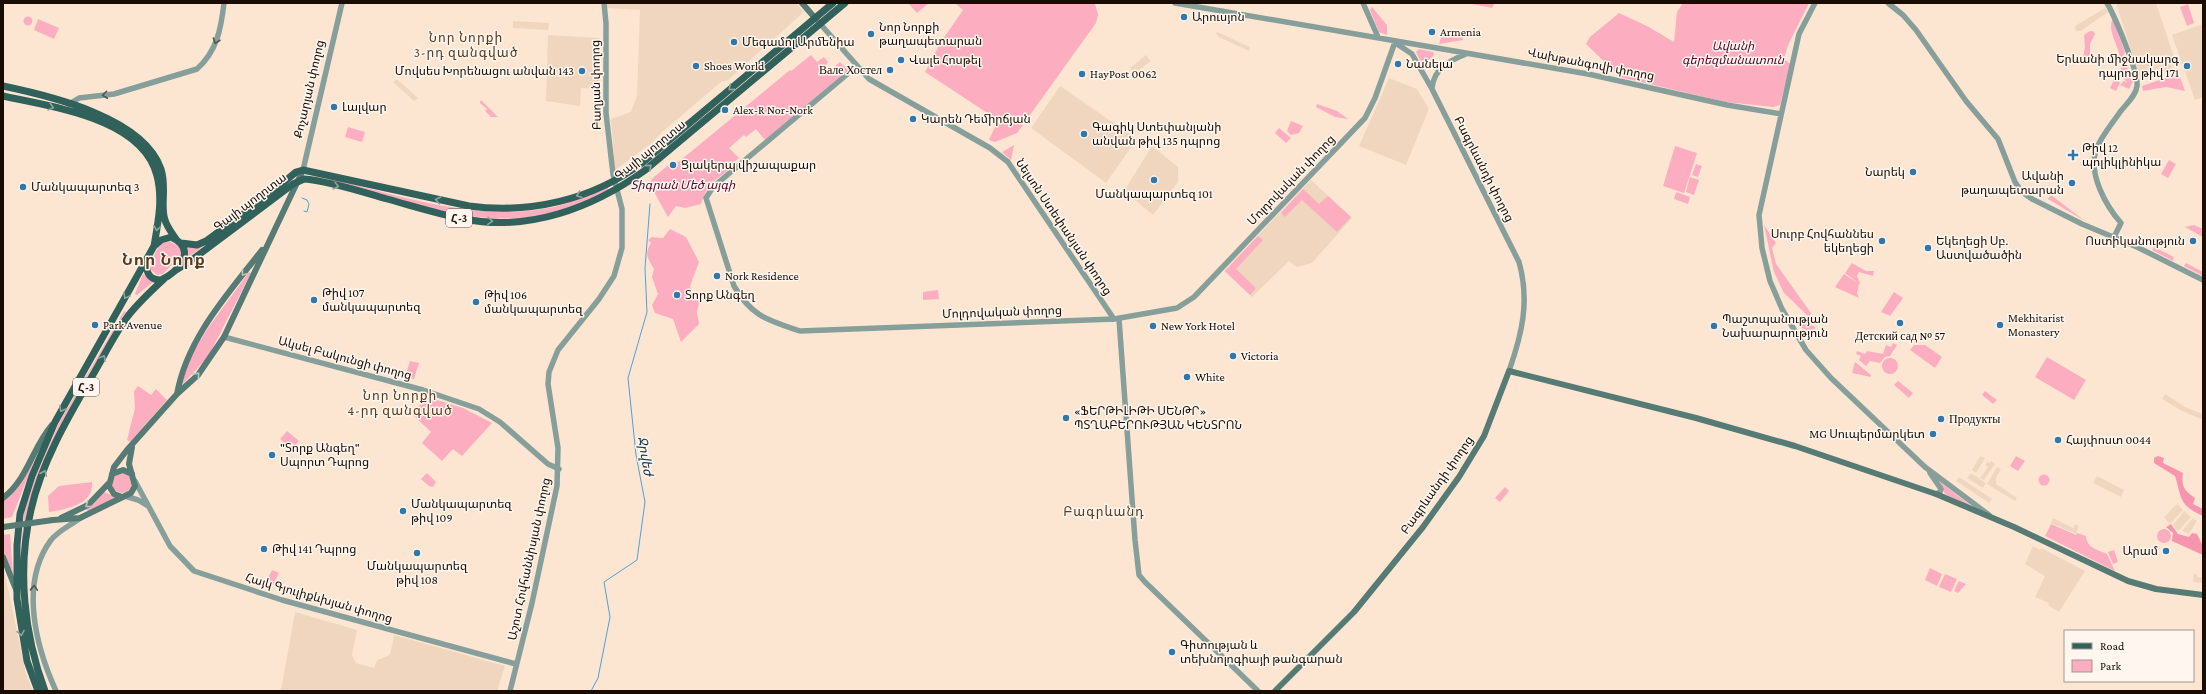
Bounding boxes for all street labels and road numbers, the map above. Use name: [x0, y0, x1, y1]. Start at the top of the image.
street label: Քոչարյան փողոց: [291, 39, 327, 139]
street label: Բաղյան փողոց: [588, 40, 604, 130]
street label: Վախթանգովի փողոց: [1526, 45, 1656, 83]
street label: Բագրևանդի փողոց: [1451, 114, 1517, 224]
street label: Գայի պողոտա: [612, 117, 688, 183]
street label: Մոլդովական փողոց: [1244, 132, 1338, 228]
street label: Նելսոն Ստեփանյան փողոց: [1013, 156, 1115, 298]
street label: Գայի պողոտա: [211, 170, 289, 234]
road number: Հ-3: [446, 209, 472, 227]
street label: Մոլդովական փողոց: [942, 303, 1062, 321]
street label: Ակսել Բակունցի փողոց: [277, 333, 413, 383]
road number: Հ-3: [73, 378, 99, 396]
street label: Բագրևանդի փողոց: [1398, 433, 1476, 537]
street label: Աշոտ Հովհաննիսյան փողոց: [505, 476, 553, 642]
street label: Հայկ Գյուլիքևխյան փողոց: [244, 570, 394, 626]

